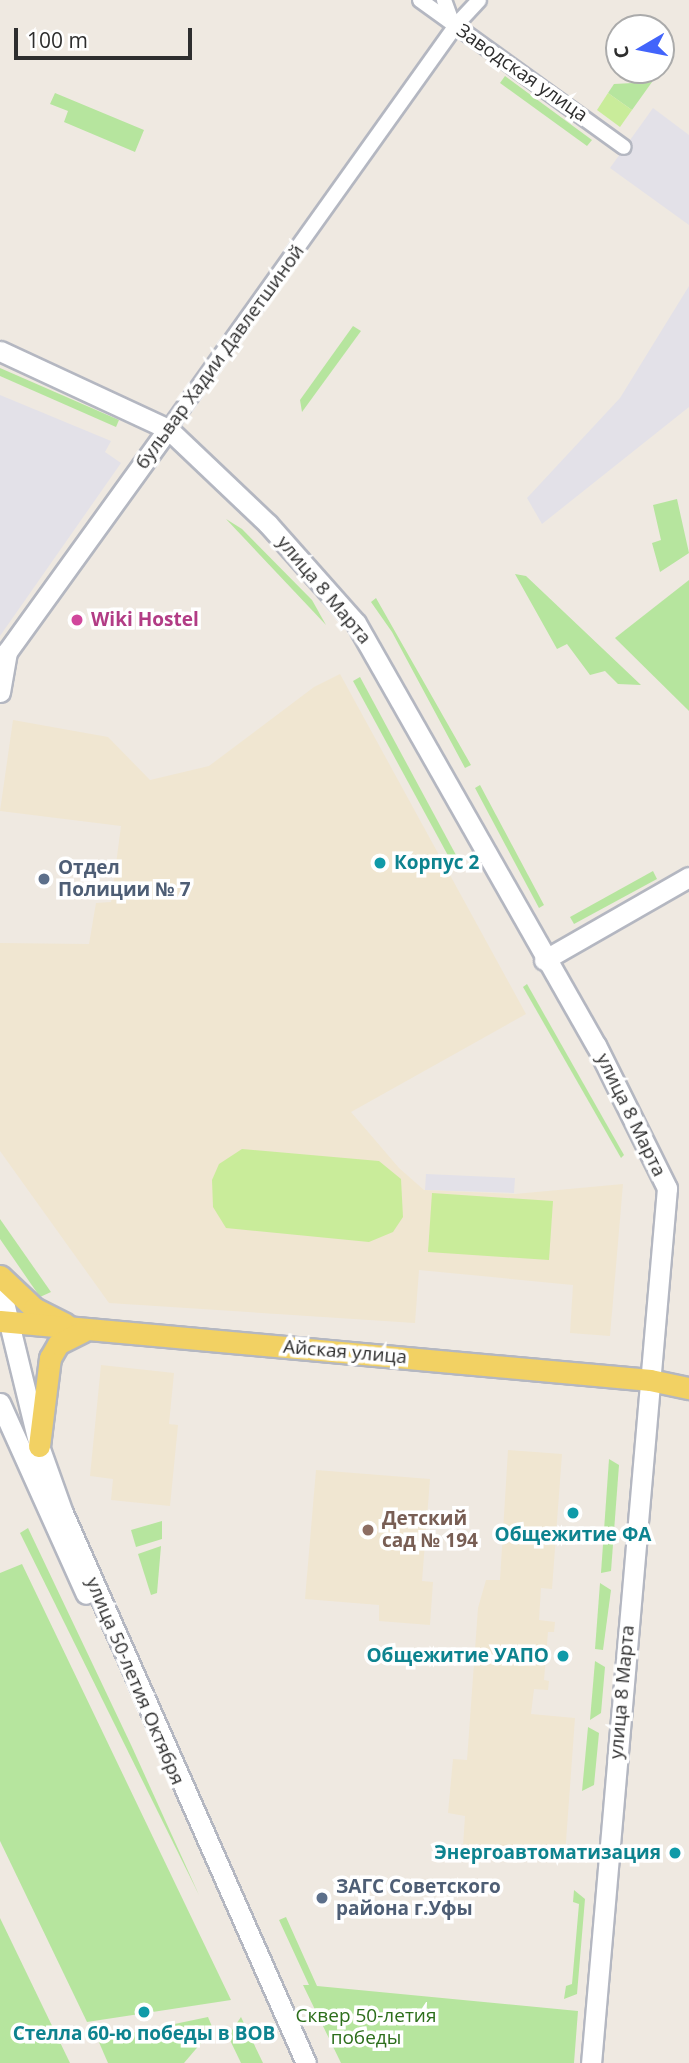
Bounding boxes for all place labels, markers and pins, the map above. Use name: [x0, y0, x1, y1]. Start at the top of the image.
place label: Wiki Hostel: [91, 609, 199, 631]
marker: Wiki Hostel: [69, 612, 85, 628]
place label: Корпус 2: [394, 852, 479, 874]
marker: Корпус 2: [372, 855, 388, 871]
place label: Отдел Полиции № 7: [58, 857, 191, 901]
marker: Отдел Полиции № 7: [36, 871, 52, 887]
marker: Общежитие ФА: [565, 1505, 581, 1521]
place label: Детский сад № 194: [382, 1508, 478, 1552]
marker: Детский сад № 194: [360, 1522, 376, 1538]
place label: Общежитие ФА: [495, 1524, 651, 1546]
place label: Общежитие УАПО: [367, 1645, 549, 1667]
marker: Общежитие УАПО: [555, 1648, 571, 1664]
place label: Энергоавтоматизация: [434, 1842, 661, 1864]
marker: Энергоавтоматизация: [667, 1845, 683, 1861]
place label: ЗАГС Советского района г.Уфы: [336, 1876, 501, 1920]
marker: ЗАГС Советского района г.Уфы: [314, 1890, 330, 1906]
marker: Стелла 60-ю победы в ВОВ: [136, 2004, 152, 2020]
place label: Стелла 60-ю победы в ВОВ: [13, 2023, 275, 2045]

